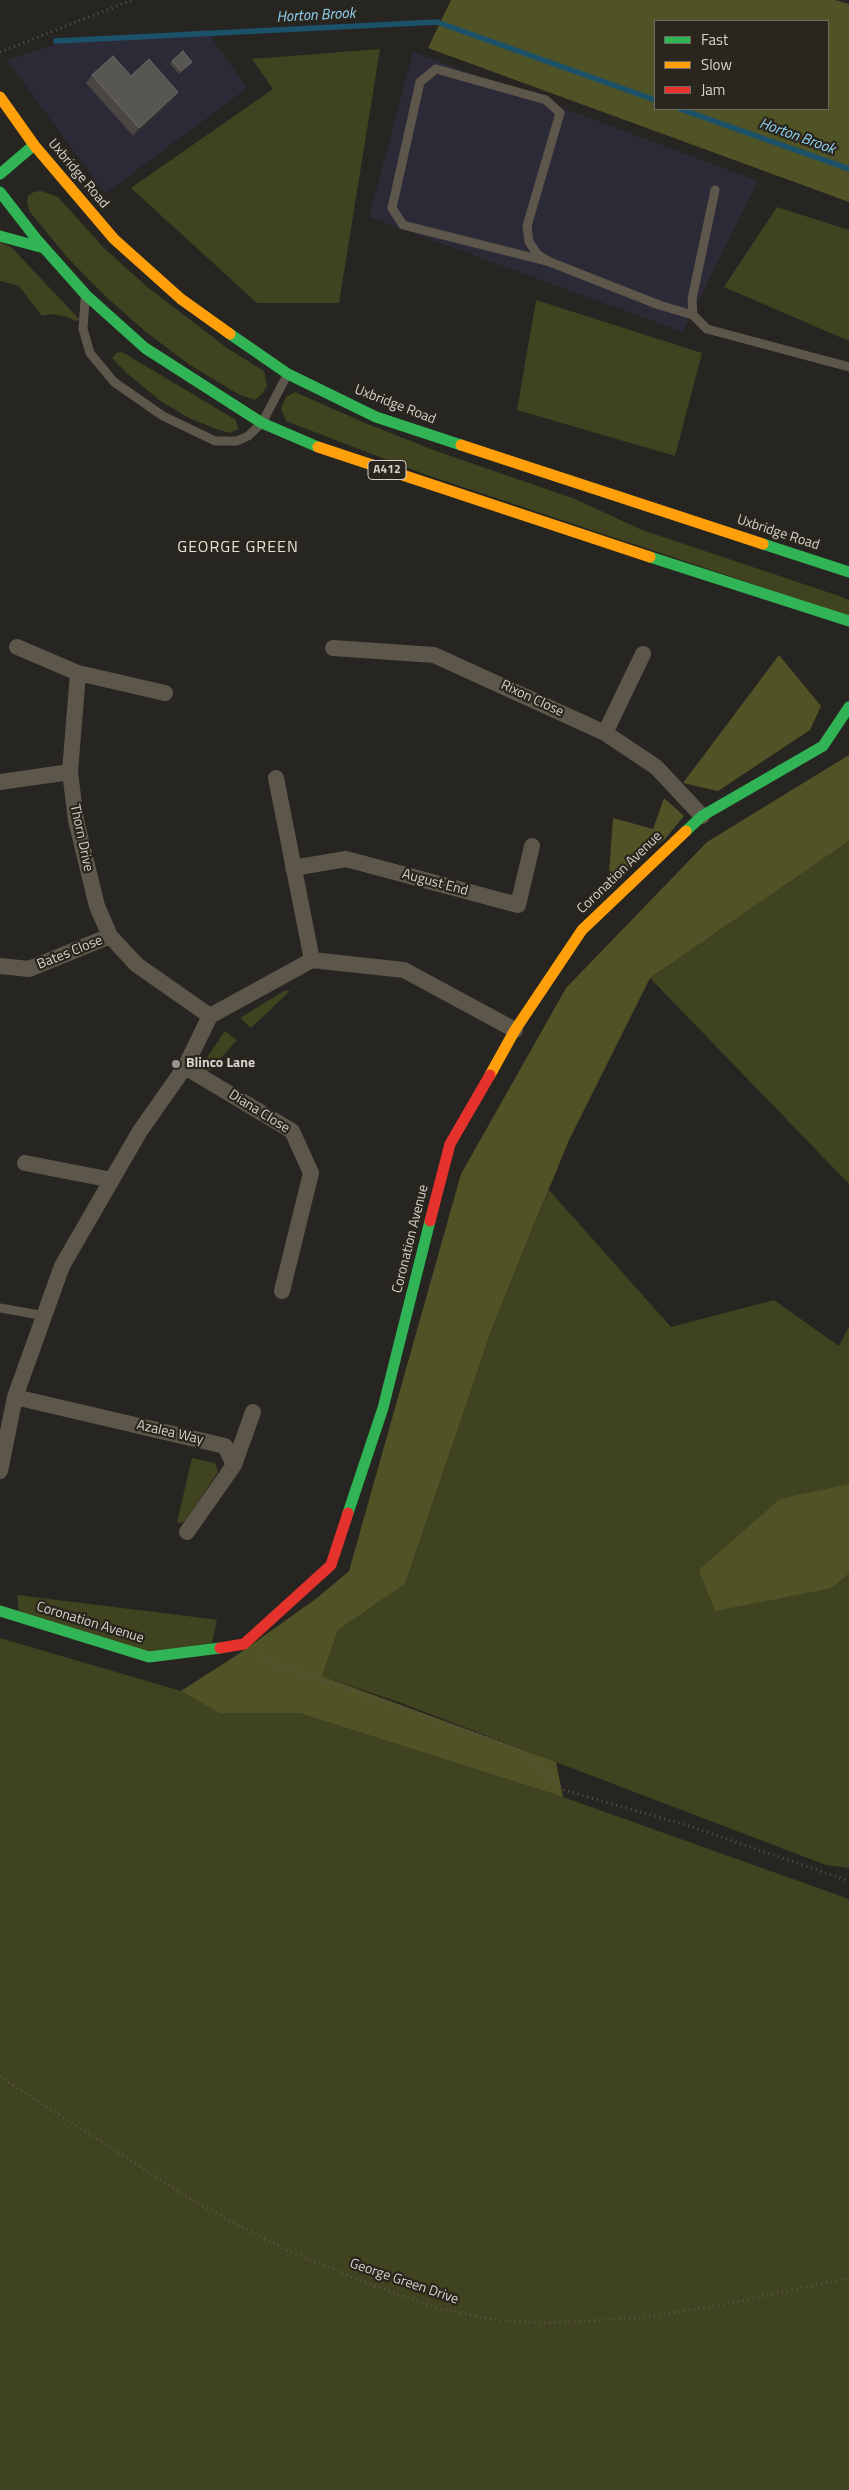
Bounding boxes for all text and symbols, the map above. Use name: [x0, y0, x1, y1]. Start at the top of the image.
water label: Horton Brook: [276, 5, 356, 27]
legend: [654, 20, 829, 110]
text: Fast: [701, 28, 728, 51]
text: Slow: [701, 53, 732, 76]
text: Jam: [701, 78, 725, 101]
water label: Horton Brook: [757, 115, 837, 159]
street label: Uxbridge Road: [44, 136, 112, 212]
street label: Uxbridge Road: [352, 382, 438, 428]
road number: A412: [368, 460, 406, 480]
street label: Uxbridge Road: [735, 512, 821, 554]
district label: GEORGE GREEN: [176, 538, 300, 558]
street label: Rixon Close: [498, 677, 566, 721]
street label: Thorn Drive: [66, 803, 96, 873]
street label: Coronation Avenue: [574, 828, 666, 918]
street label: August End: [400, 866, 470, 900]
street label: Bates Close: [35, 932, 105, 974]
place label: Blinco Lane: [186, 1056, 255, 1072]
marker: Blinco Lane: [170, 1058, 182, 1070]
street label: Diana Close: [225, 1087, 293, 1137]
street label: Coronation Avenue: [389, 1183, 433, 1295]
street label: Azalea Way: [135, 1417, 205, 1449]
street label: Coronation Avenue: [34, 1599, 146, 1647]
street label: George Green Drive: [347, 2256, 461, 2308]

